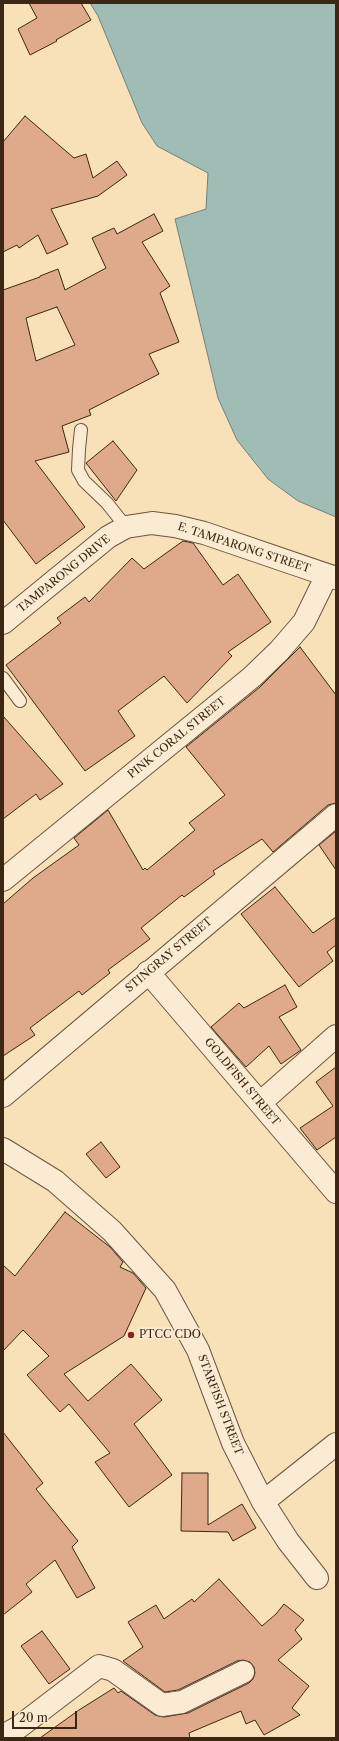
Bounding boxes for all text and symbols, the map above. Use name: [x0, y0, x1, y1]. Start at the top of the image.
street label: E. TAMPARONG STREET: [176, 520, 312, 576]
street label: TAMPARONG DRIVE: [15, 532, 113, 616]
street label: PINK CORAL STREET: [125, 694, 229, 782]
street label: STINGRAY STREET: [123, 915, 215, 995]
street label: GOLDFISH STREET: [201, 1035, 283, 1129]
place label: PTCC CDO: [139, 1328, 201, 1342]
marker: PTCC CDO: [126, 1330, 136, 1340]
street label: STARFISH STREET: [195, 1353, 245, 1457]
scale bar: [14, 1703, 79, 1729]
text: 20 m: [19, 1710, 48, 1725]

